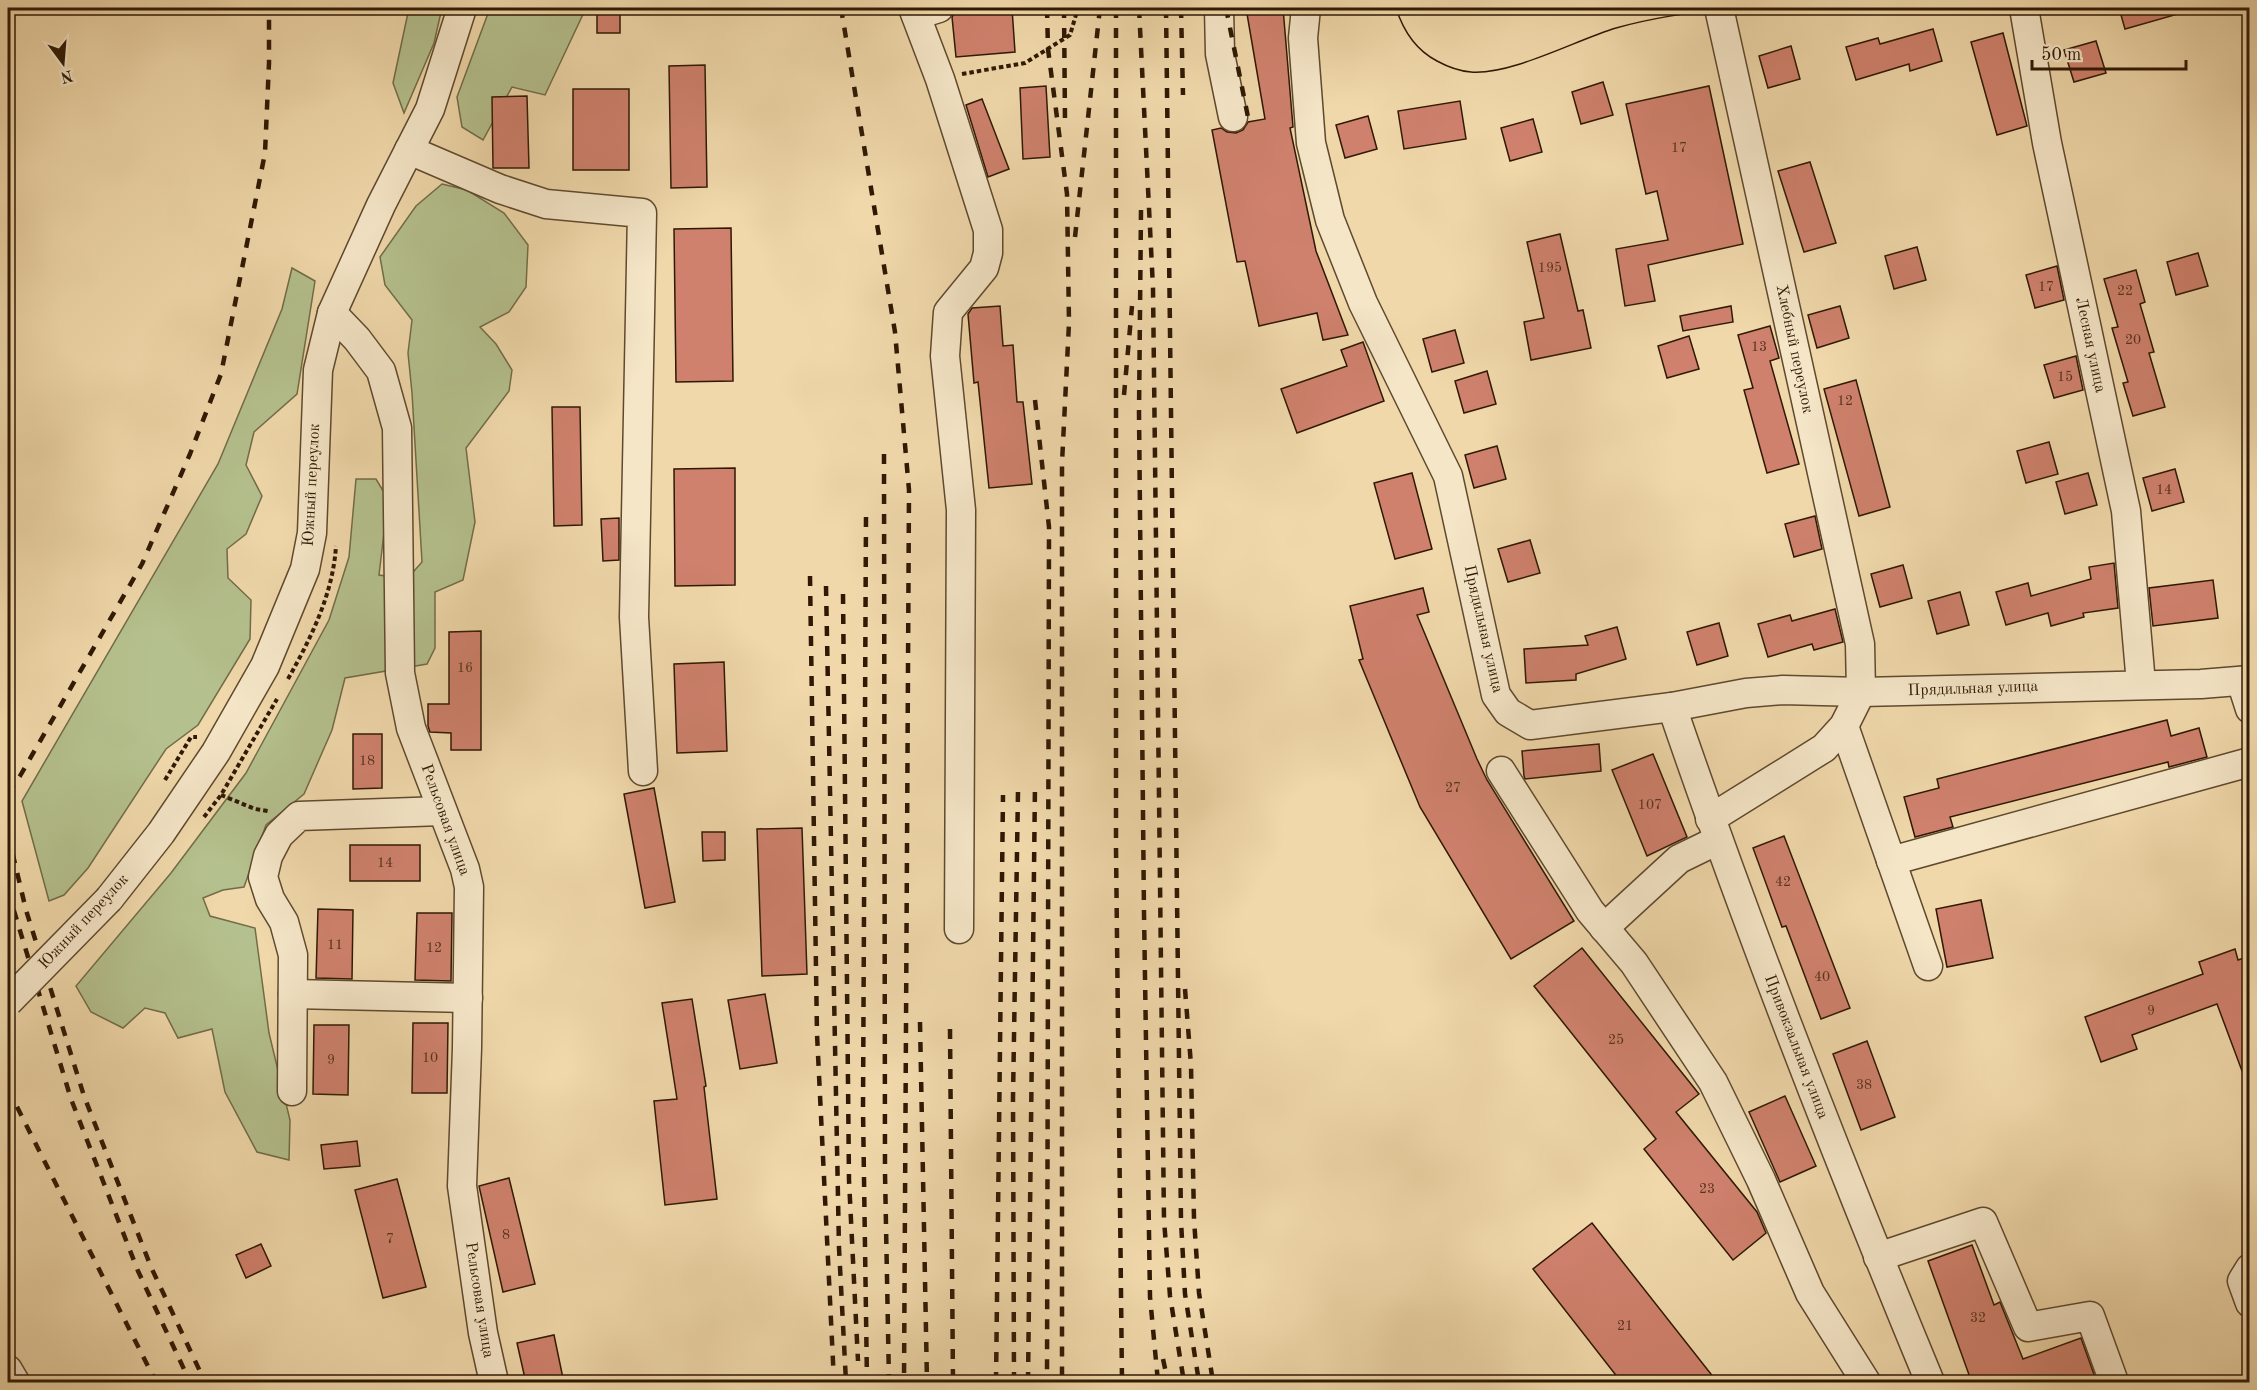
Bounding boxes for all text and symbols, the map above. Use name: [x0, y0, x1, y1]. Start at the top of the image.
north arrow: [33, 33, 93, 93]
scale bar: [2032, 33, 2186, 71]
text: 50 m: [2041, 46, 2081, 64]
text: N: [58, 66, 75, 85]
house number: 17: [1671, 141, 1687, 155]
house number: 195: [1538, 261, 1562, 275]
house number: 17: [2038, 280, 2054, 294]
street label: Хлебный переулок: [1773, 283, 1815, 415]
house number: 22: [2117, 284, 2133, 298]
street label: Лесная улица: [2072, 296, 2108, 394]
house number: 20: [2125, 333, 2141, 347]
house number: 13: [1751, 340, 1767, 354]
house number: 15: [2057, 370, 2073, 384]
house number: 12: [1837, 394, 1853, 408]
street label: Южный переулок: [301, 423, 323, 547]
house number: 14: [2156, 483, 2172, 497]
street label: Прядильная улица: [1460, 563, 1506, 695]
house number: 16: [457, 661, 473, 675]
street label: Прядильная улица: [1907, 679, 2039, 699]
house number: 18: [359, 754, 375, 768]
street label: Рельсовая улица: [417, 762, 473, 878]
house number: 27: [1445, 781, 1461, 795]
house number: 107: [1638, 798, 1662, 812]
house number: 14: [377, 856, 393, 870]
street label: Южный переулок: [36, 871, 132, 973]
house number: 42: [1775, 875, 1791, 889]
house number: 11: [327, 938, 343, 952]
house number: 12: [426, 941, 442, 955]
house number: 40: [1814, 970, 1830, 984]
street label: Привокзальная улица: [1761, 973, 1831, 1121]
house number: 9: [2147, 1004, 2155, 1018]
house number: 25: [1608, 1033, 1624, 1047]
house number: 10: [422, 1051, 438, 1065]
house number: 9: [327, 1053, 335, 1067]
house number: 38: [1856, 1078, 1872, 1092]
house number: 23: [1699, 1182, 1715, 1196]
house number: 8: [502, 1228, 510, 1242]
house number: 7: [386, 1232, 394, 1246]
street label: Рельсовая улица: [462, 1241, 496, 1359]
house number: 32: [1970, 1311, 1986, 1325]
house number: 21: [1617, 1319, 1633, 1333]

